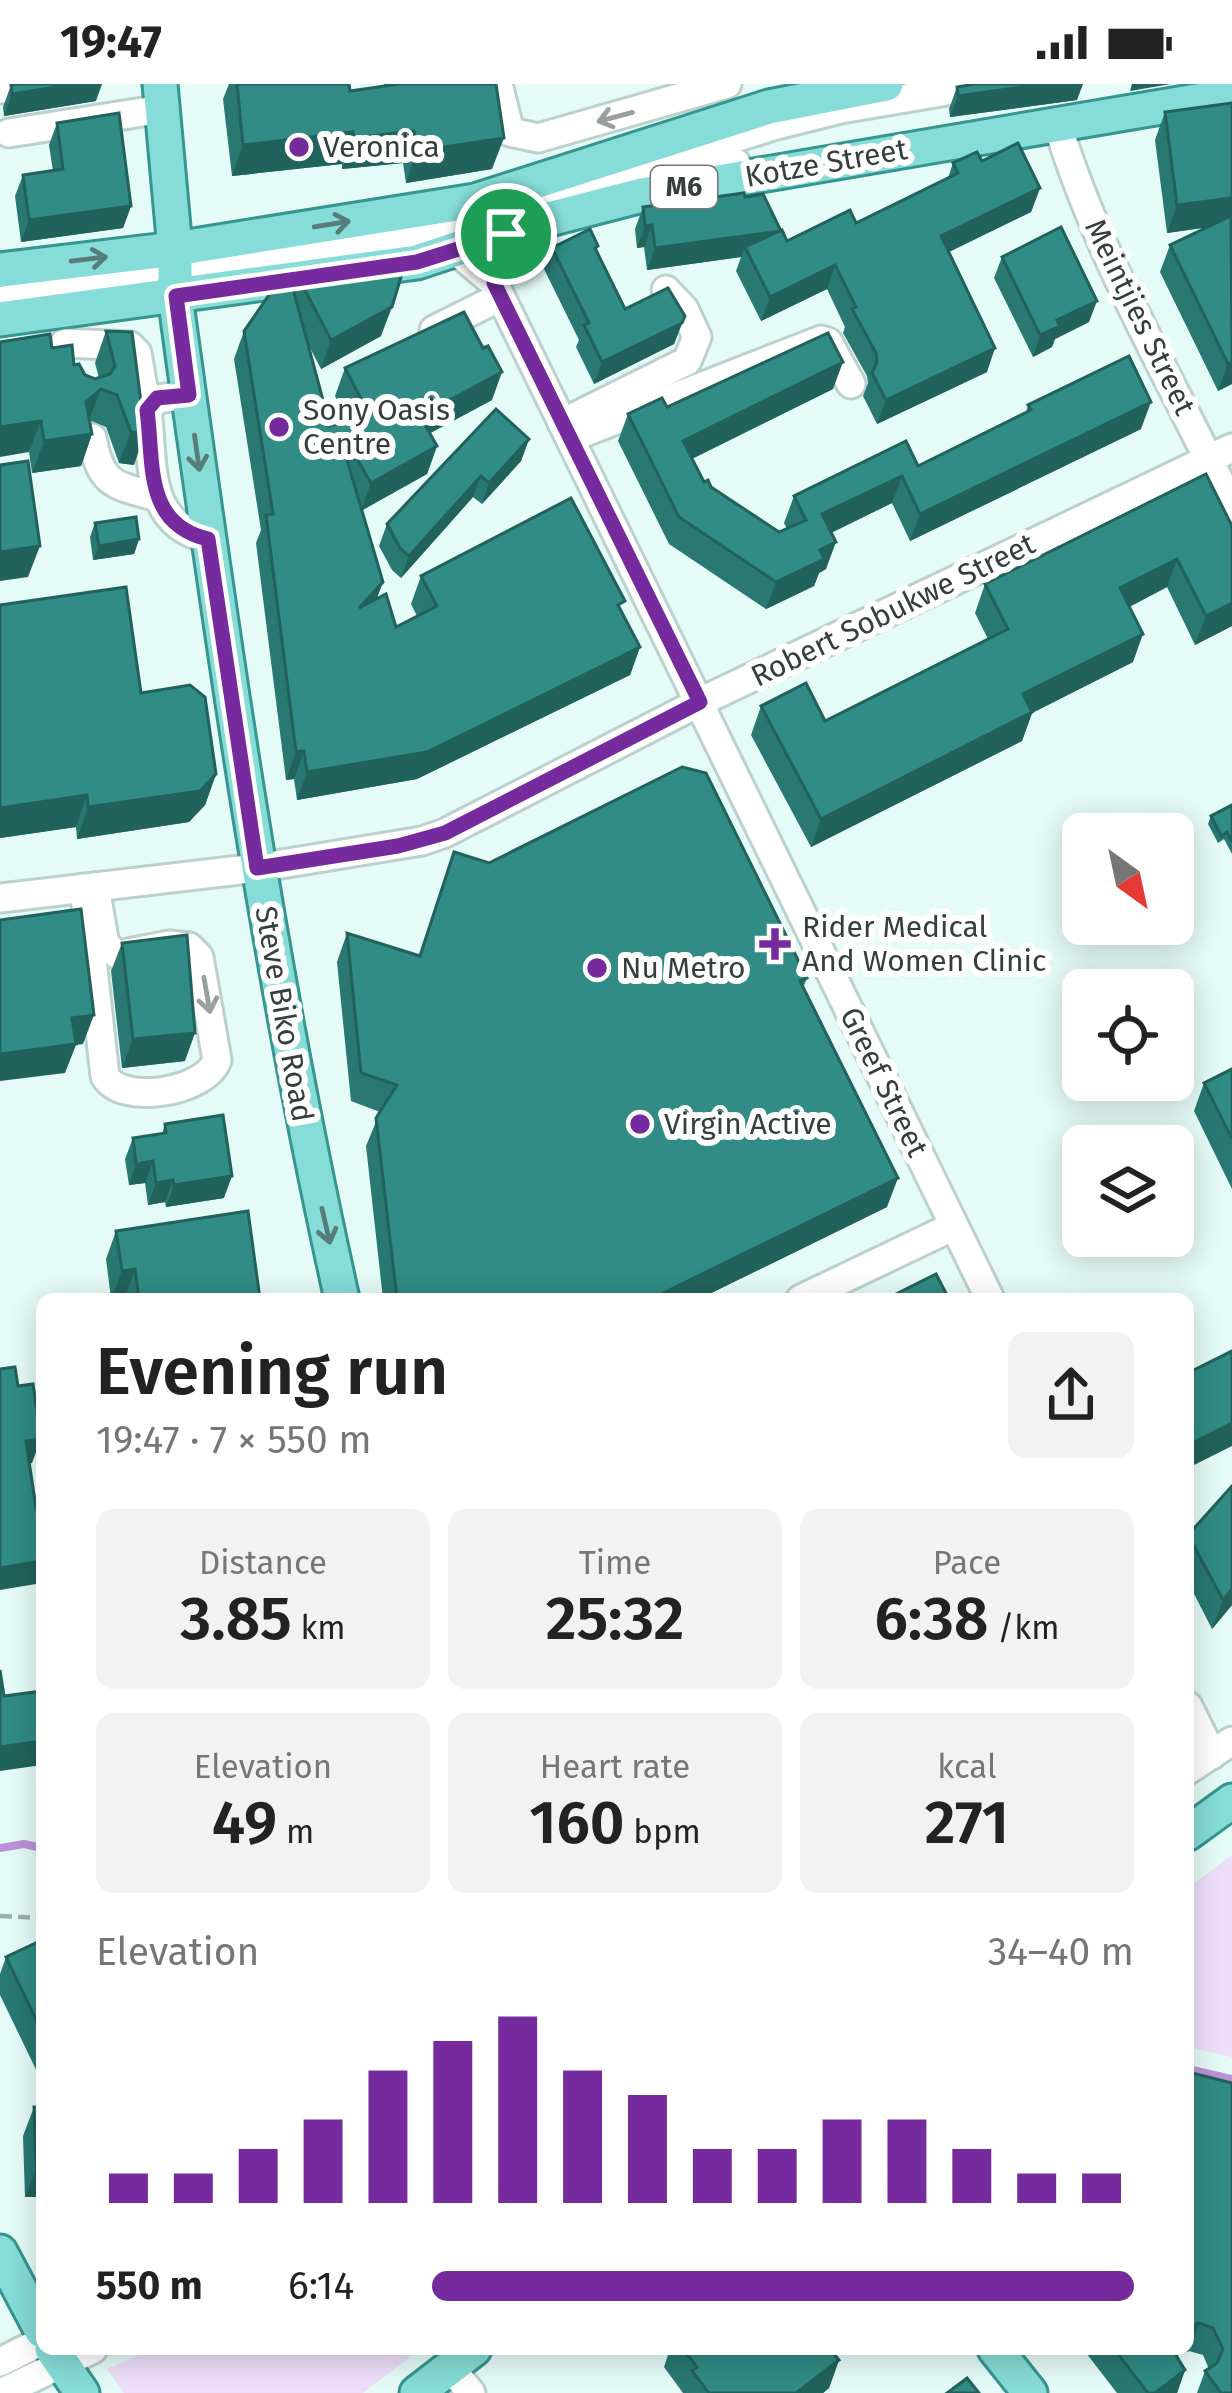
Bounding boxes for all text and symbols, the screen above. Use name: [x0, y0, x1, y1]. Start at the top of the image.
text: 19:47: [60, 15, 162, 69]
one-way arrow: [597, 107, 635, 129]
place label: Veronica: [323, 129, 440, 165]
street label: Kotze Street: [742, 131, 910, 195]
marker: Veronica: [286, 134, 312, 160]
road number: M6: [651, 166, 717, 208]
pin: [455, 183, 557, 285]
icon: arrive: [473, 201, 539, 267]
one-way arrow: [312, 212, 351, 235]
street label: Meintjies Street: [1077, 213, 1203, 421]
one-way arrow: [68, 248, 107, 270]
place label: Sony Oasis Centre: [303, 392, 450, 462]
marker: Sony Oasis Centre: [266, 414, 292, 440]
one-way arrow: [186, 433, 209, 472]
street label: Robert Sobukwe Street: [745, 525, 1041, 694]
north arrow: [1062, 813, 1194, 945]
map controls: [1062, 813, 1194, 1257]
street label: Steve Biko Road: [247, 903, 321, 1125]
place label: Rider Medical And Women Clinic: [802, 909, 1046, 979]
marker: Rider Medical And Women Clinic: [759, 928, 791, 960]
place label: Nu Metro: [621, 950, 746, 986]
marker: Nu Metro: [584, 955, 610, 981]
button: locate: [1062, 969, 1194, 1101]
one-way arrow: [196, 974, 219, 1013]
street label: Greef Street: [832, 1001, 936, 1163]
place label: Virgin Active: [664, 1106, 832, 1142]
marker: Virgin Active: [627, 1111, 653, 1137]
button: layers: [1062, 1125, 1194, 1257]
one-way arrow: [316, 1207, 338, 1245]
text: Evening run: [96, 1332, 448, 1411]
button: share: [1008, 1332, 1134, 1458]
text: 19:47 · 7 × 550 m: [96, 1417, 372, 1463]
text: Distance: [199, 1543, 327, 1583]
text: Time: [579, 1543, 651, 1583]
text: Pace: [933, 1543, 1001, 1583]
text: 3.85: [180, 1583, 292, 1655]
text: 25:32: [546, 1583, 684, 1655]
text: 6:38: [874, 1583, 988, 1655]
text: km: [292, 1608, 346, 1648]
text: /km: [988, 1608, 1060, 1648]
text: Elevation: [194, 1747, 332, 1787]
text: Heart rate: [540, 1747, 690, 1787]
text: kcal: [937, 1747, 997, 1787]
text: 49: [212, 1787, 277, 1859]
text: 160: [529, 1787, 625, 1859]
text: 271: [925, 1787, 1009, 1859]
text: m: [277, 1812, 314, 1852]
text: bpm: [625, 1812, 701, 1852]
text: Elevation: [96, 1929, 259, 1975]
text: 34–40 m: [988, 1929, 1134, 1975]
text: 550 m: [96, 2263, 203, 2309]
text: 6:14: [288, 2263, 354, 2309]

